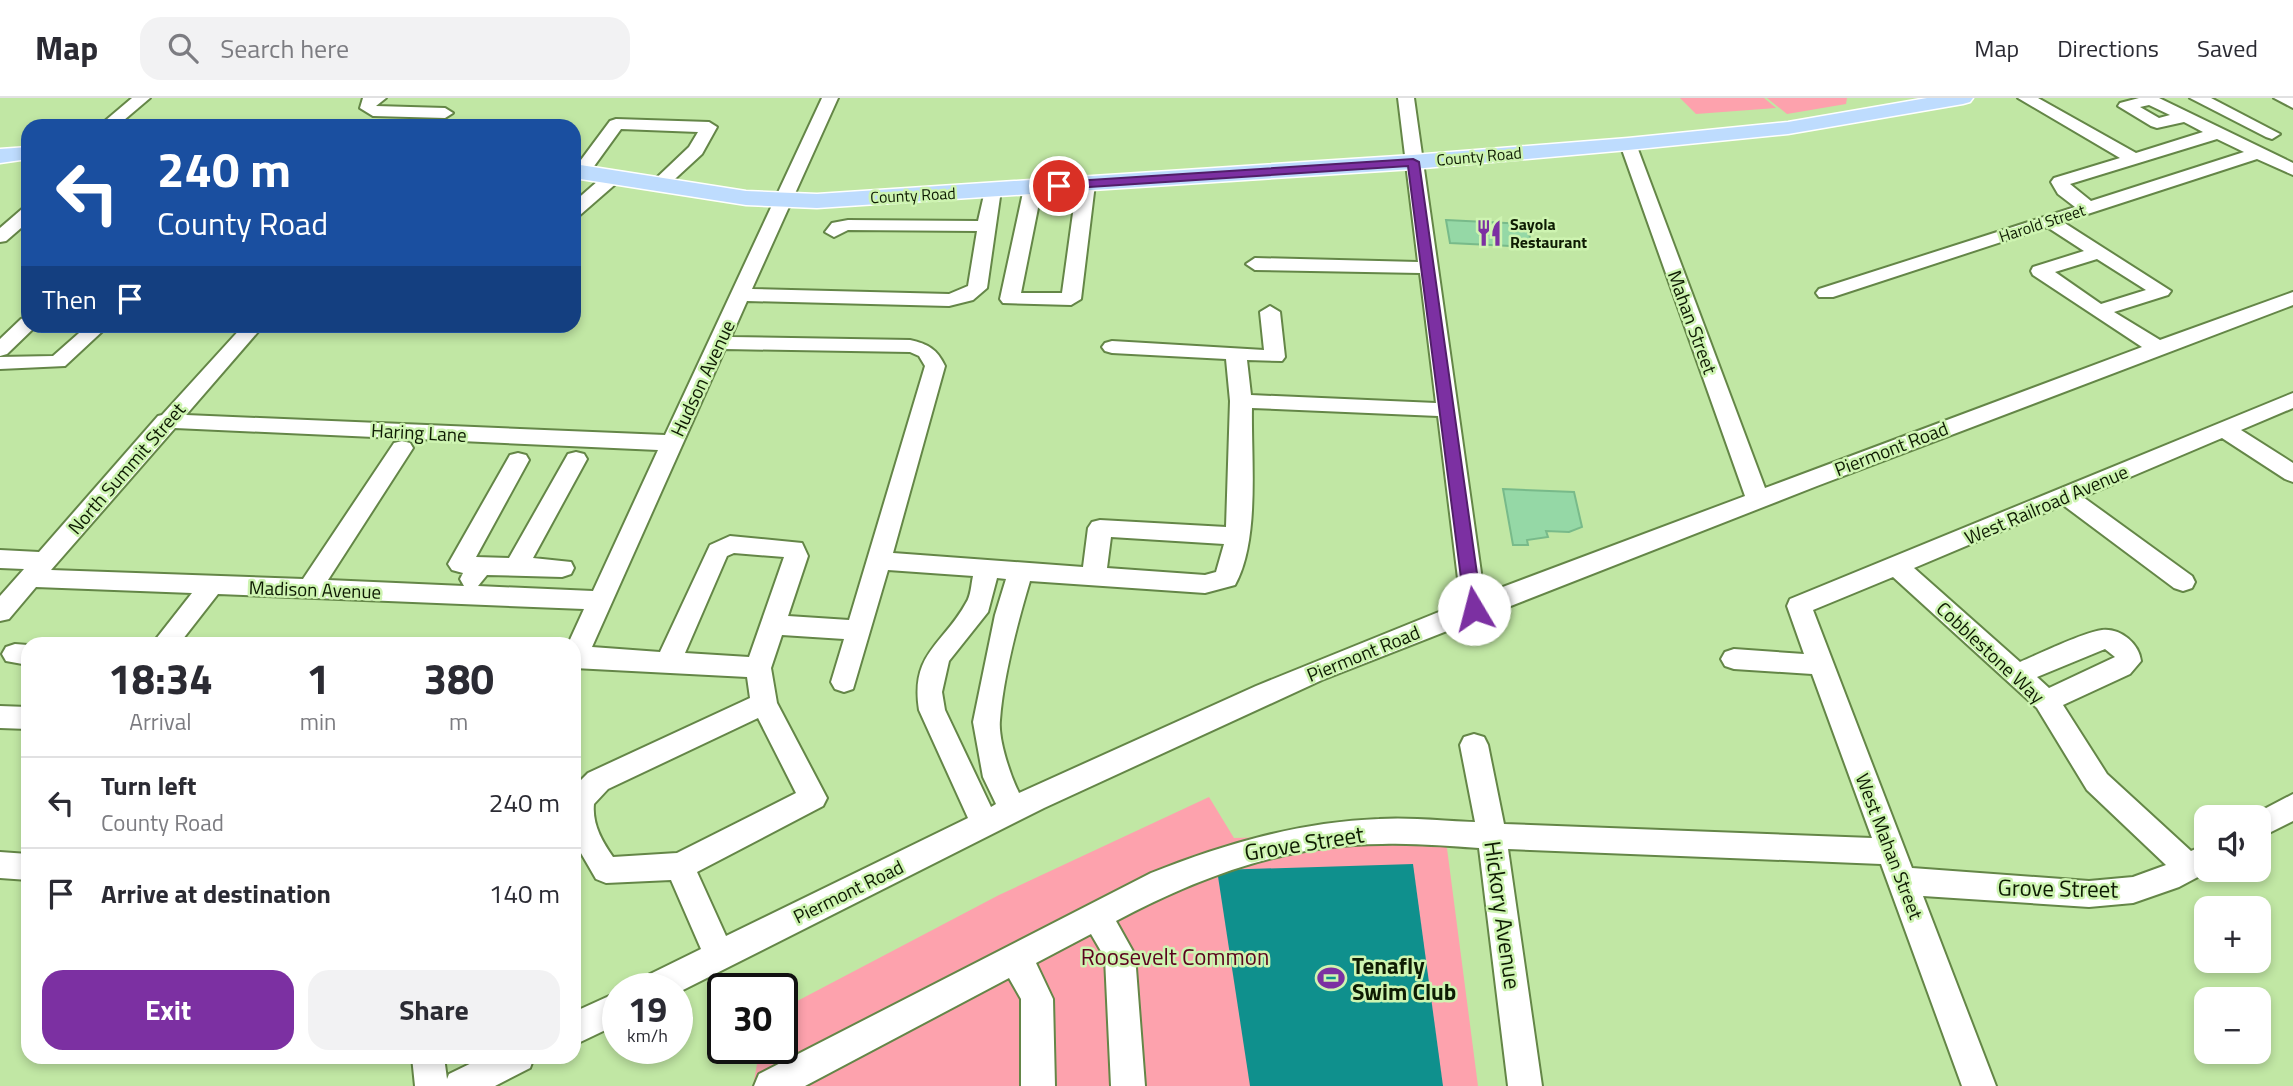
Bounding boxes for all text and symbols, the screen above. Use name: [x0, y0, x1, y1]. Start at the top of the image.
search box: [140, 17, 630, 80]
text: Map: [35, 23, 98, 73]
icon: search: [164, 29, 202, 67]
text: Search here: [220, 29, 349, 68]
text: Map: [1974, 30, 2019, 66]
text: Directions: [2057, 30, 2159, 66]
text: Saved: [2197, 30, 2258, 66]
text: 240 m: [157, 131, 291, 206]
street label: County Road: [1435, 140, 1523, 172]
icon: left: [42, 147, 133, 238]
pin: [1029, 156, 1089, 216]
icon: arrive: [1040, 167, 1078, 205]
street label: County Road: [870, 181, 956, 209]
street label: Harold Street: [1996, 198, 2089, 248]
text: County Road: [157, 199, 328, 247]
place label: Sayola Restaurant: [1510, 212, 1587, 254]
restaurant icon: Sayola Restaurant: [1474, 218, 1504, 248]
street label: Mahan Street: [1661, 266, 1725, 378]
text: Then: [42, 280, 97, 319]
icon: arrive: [111, 280, 149, 318]
street label: Hudson Avenue: [662, 315, 742, 441]
street label: North Summit Street: [60, 395, 192, 540]
street label: Piermont Road: [1830, 413, 1952, 483]
street label: Haring Lane: [370, 415, 468, 449]
street label: West Railroad Avenue: [1960, 456, 2132, 552]
street label: Madison Avenue: [248, 572, 382, 606]
position arrow: [1437, 572, 1511, 646]
street label: Cobblestone Way: [1930, 594, 2052, 710]
street label: Piermont Road: [1302, 617, 1424, 689]
text: 18:34: [108, 646, 213, 710]
text: 1: [306, 646, 330, 710]
text: 380: [423, 646, 494, 710]
text: Arrival: [129, 704, 192, 739]
text: min: [300, 704, 336, 739]
text: m: [449, 704, 468, 739]
text: Turn left: [101, 766, 196, 805]
street label: West Mahan Street: [1849, 769, 1931, 924]
text: 240 m: [489, 783, 560, 822]
icon: left: [42, 784, 80, 822]
text: County Road: [101, 805, 224, 840]
map controls: [2194, 805, 2271, 1064]
button: sound: [2194, 805, 2271, 882]
street label: Grove Street: [1242, 816, 1366, 870]
street label: Hickory Avenue: [1475, 839, 1531, 991]
street label: Piermont Road: [788, 852, 908, 930]
street label: Grove Street: [1997, 869, 2119, 907]
text: Arrive at destination: [101, 874, 331, 913]
text: 140 m: [489, 874, 560, 913]
icon: arrive: [42, 875, 80, 913]
button: +: [2194, 896, 2271, 973]
park label: Roosevelt Common: [1081, 939, 1269, 974]
place label: Tenafly Swim Club: [1352, 948, 1456, 1009]
sports icon: Tenafly Swim Club: [1316, 963, 1346, 993]
button: Exit: [42, 970, 294, 1050]
button: Share: [308, 970, 560, 1050]
speed limit sign: 30: [707, 973, 798, 1064]
text: 19: [628, 982, 667, 1036]
button: −: [2194, 987, 2271, 1064]
text: km/h: [627, 1022, 668, 1049]

